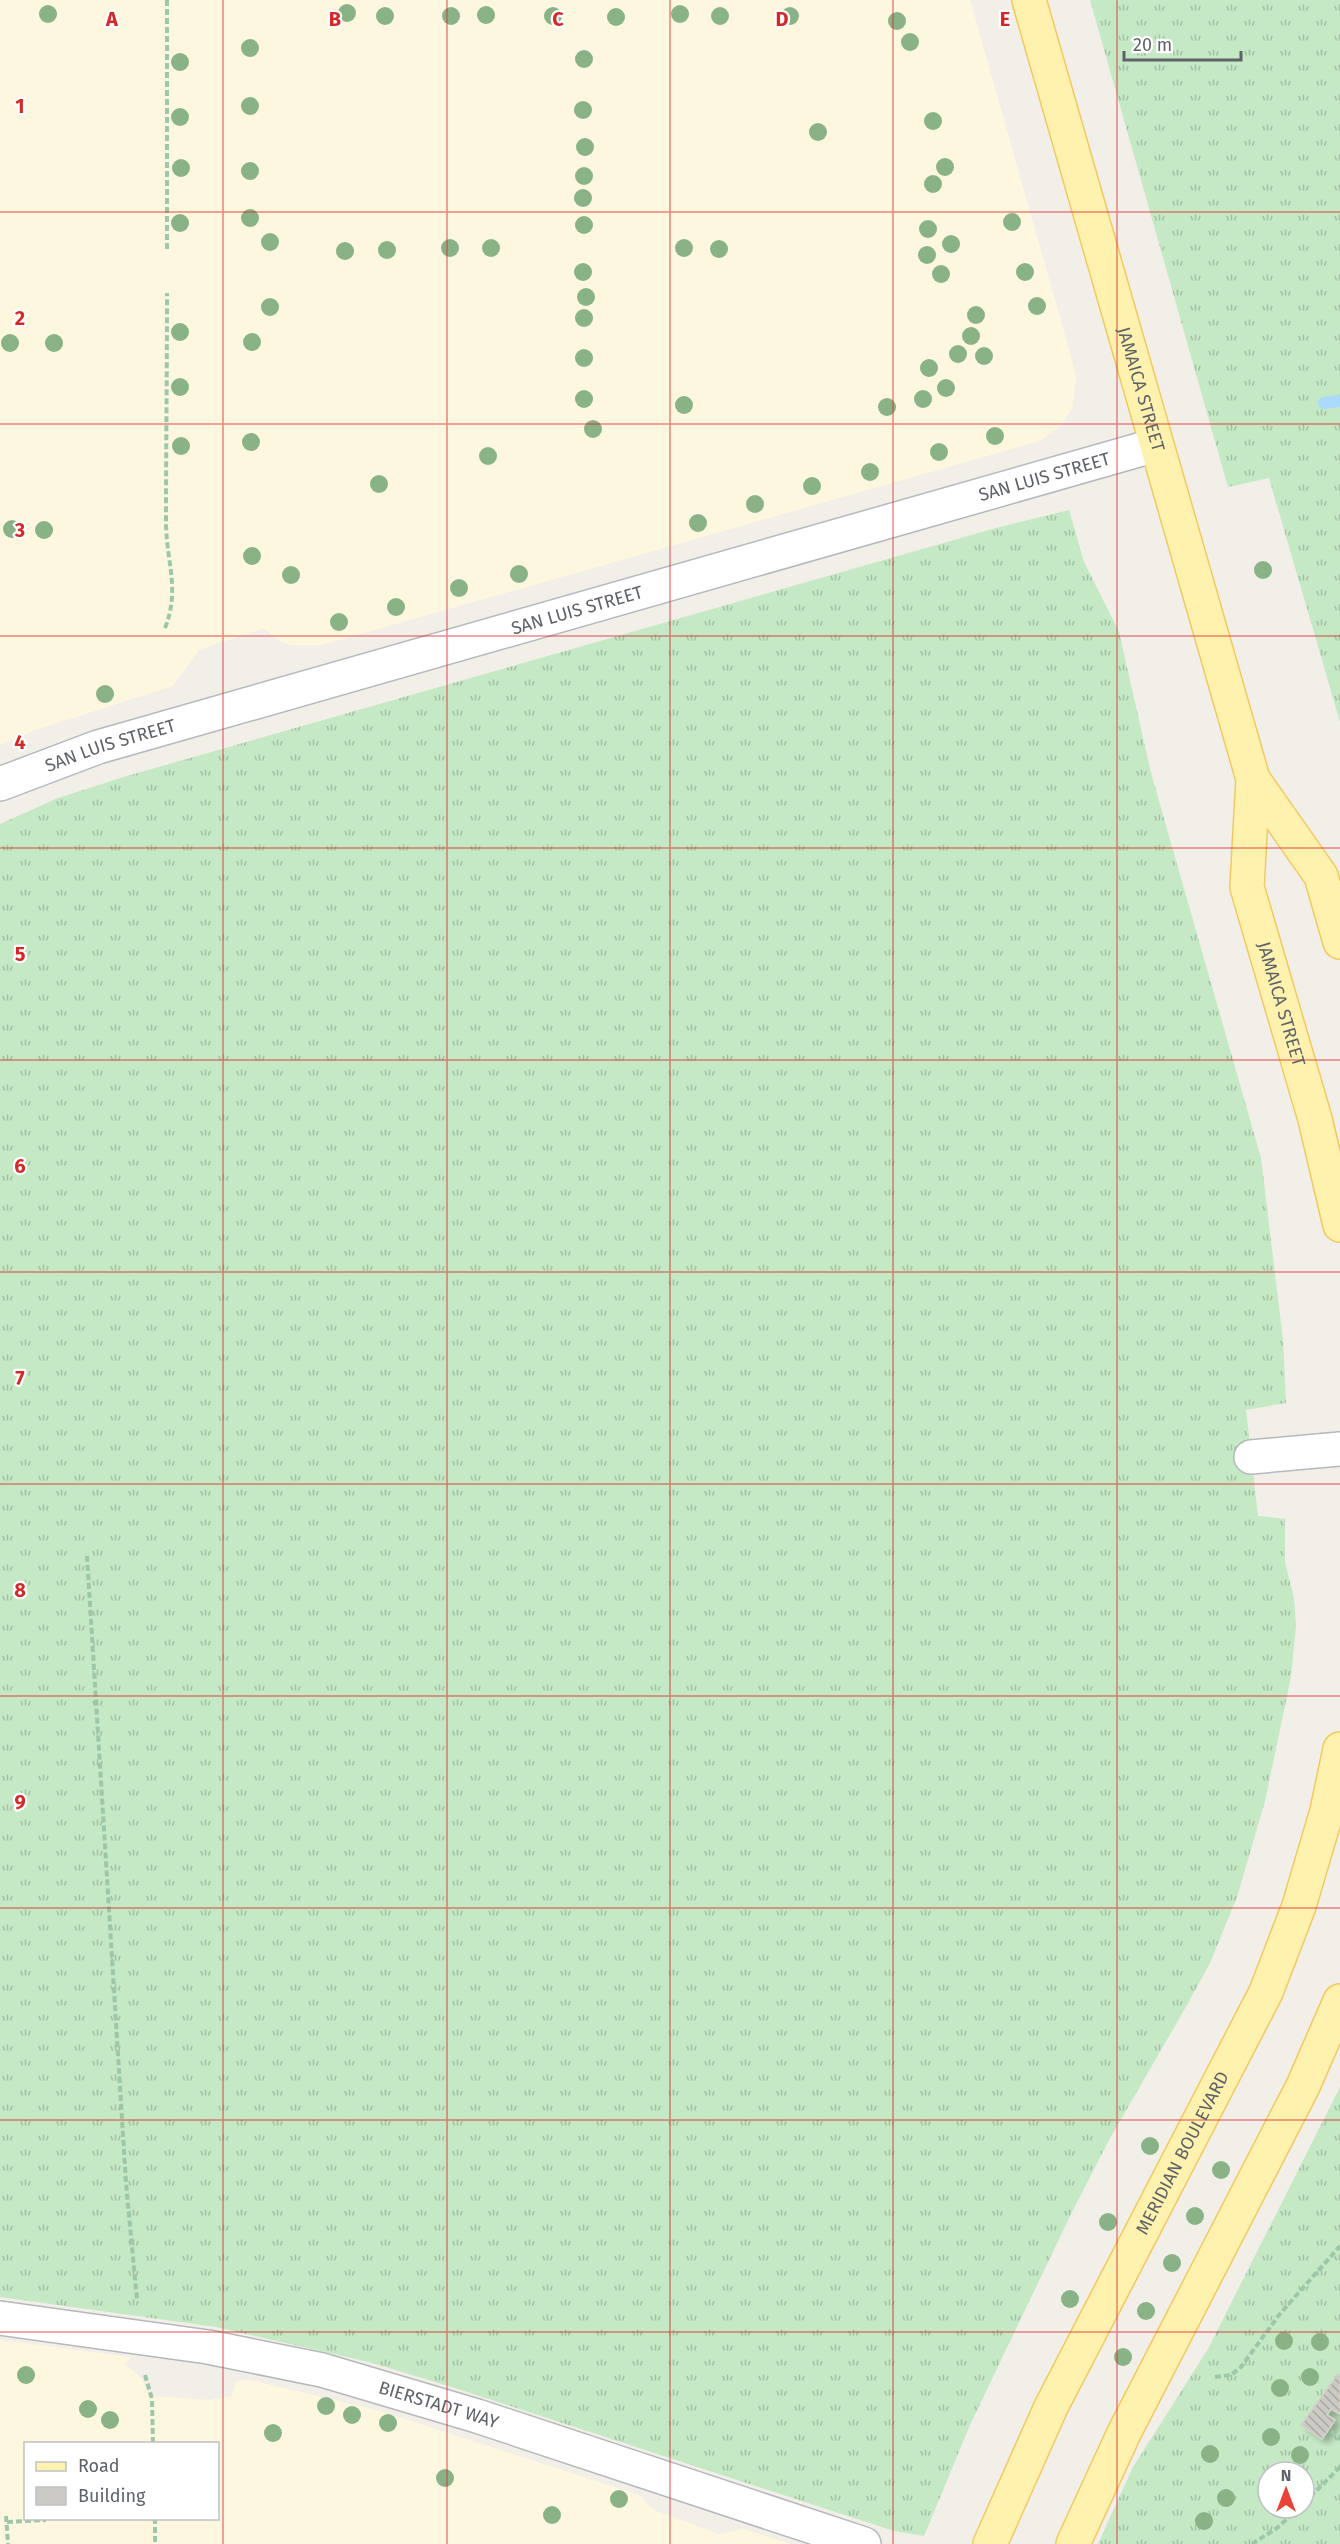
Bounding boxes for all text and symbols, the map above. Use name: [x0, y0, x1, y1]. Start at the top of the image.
text: A: [105, 7, 119, 31]
text: B: [329, 7, 341, 31]
text: C: [552, 7, 564, 31]
text: D: [775, 7, 789, 31]
text: E: [1000, 7, 1010, 31]
scale bar: [1124, 24, 1241, 62]
text: 20 m: [1133, 34, 1172, 56]
text: 1: [15, 94, 25, 118]
text: 2: [15, 306, 25, 330]
street label: JAMAICA STREET: [1113, 324, 1169, 455]
street label: SAN LUIS STREET: [976, 447, 1113, 506]
text: 3: [14, 518, 25, 542]
street label: SAN LUIS STREET: [509, 581, 646, 639]
street label: SAN LUIS STREET: [42, 714, 179, 777]
text: 4: [14, 730, 26, 754]
street label: JAMAICA STREET: [1253, 939, 1310, 1070]
text: 5: [15, 942, 26, 966]
text: 6: [14, 1154, 26, 1178]
text: 7: [15, 1366, 25, 1390]
text: 8: [14, 1578, 26, 1602]
text: 9: [14, 1790, 26, 1814]
street label: MERIDIAN BOULEVARD: [1131, 2068, 1234, 2238]
street label: BIERSTADT WAY: [376, 2376, 501, 2433]
legend: [24, 2442, 219, 2520]
text: Road: [78, 2455, 120, 2477]
north arrow: [1256, 2460, 1316, 2520]
text: N: [1281, 2466, 1291, 2485]
text: Building: [78, 2485, 146, 2507]

